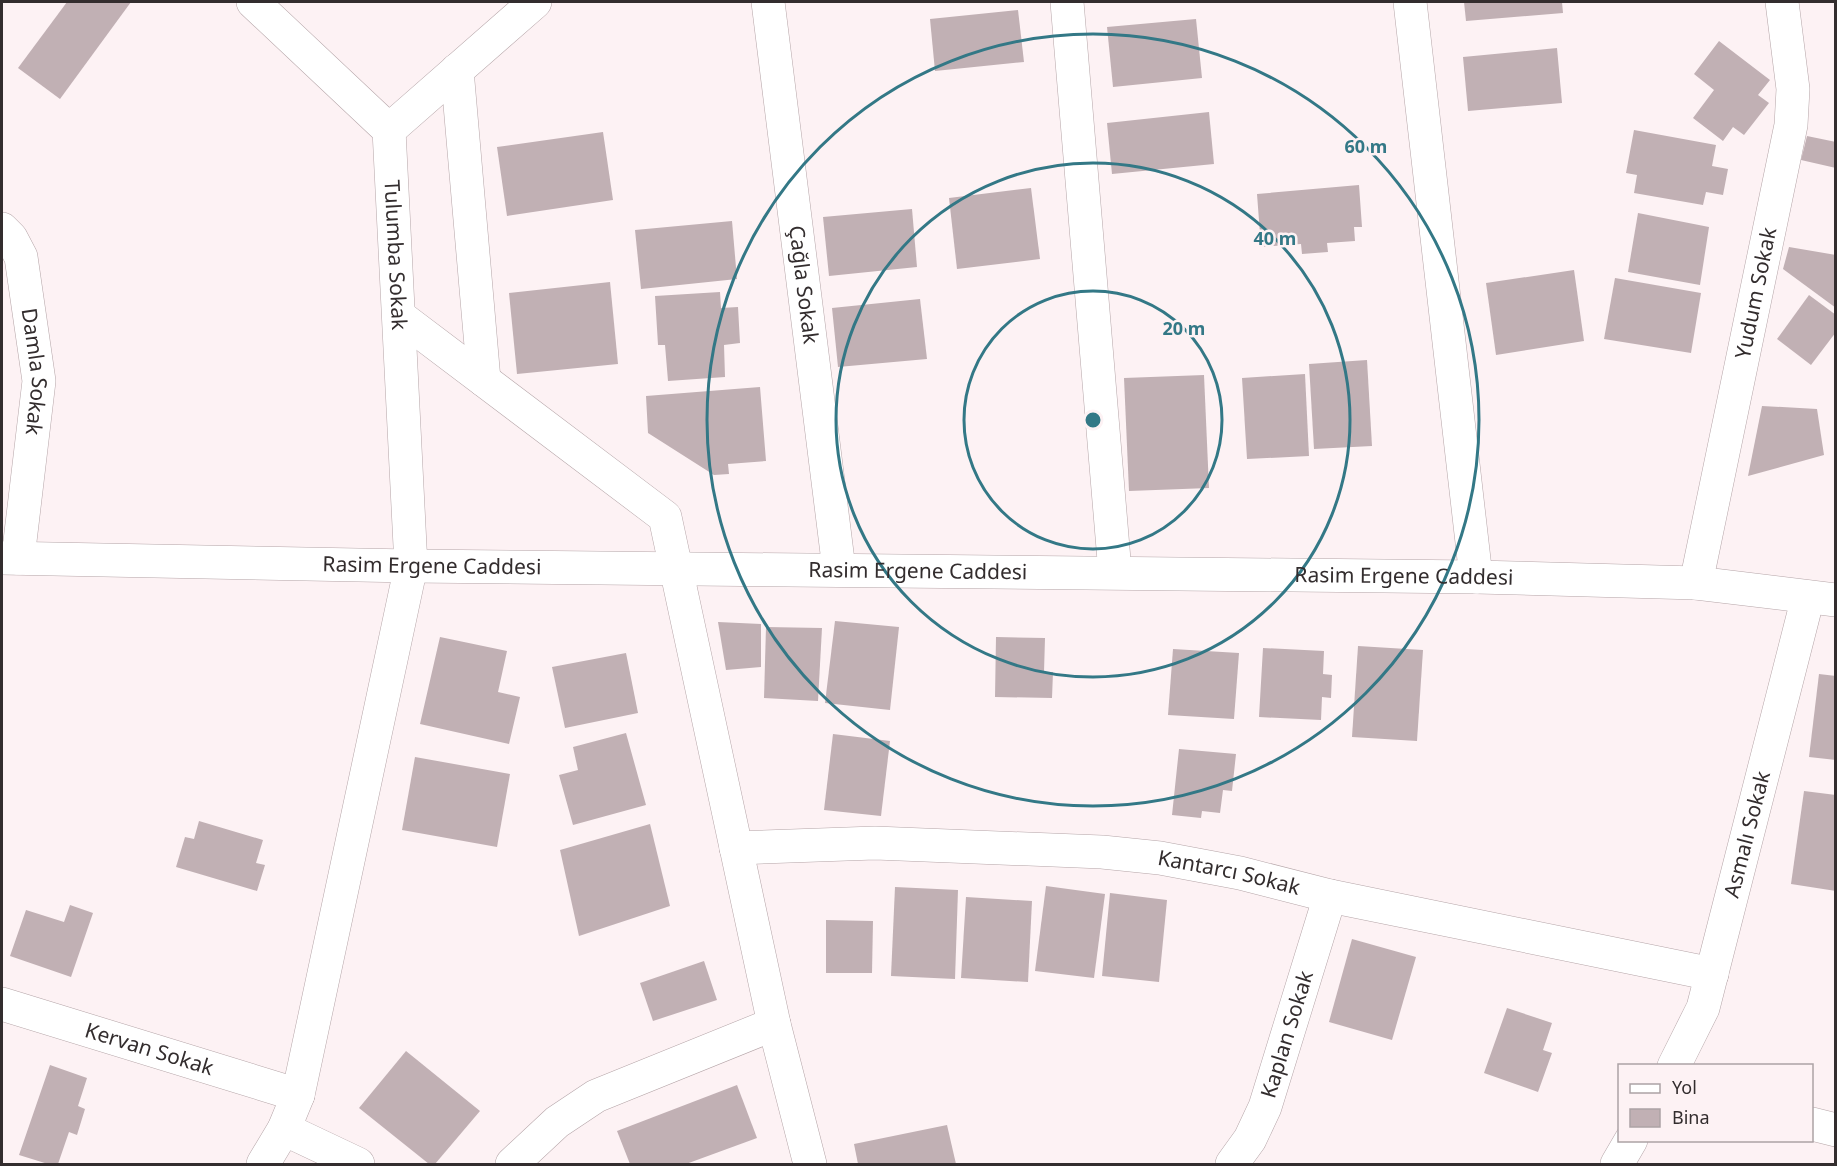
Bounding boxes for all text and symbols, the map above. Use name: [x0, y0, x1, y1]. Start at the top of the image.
text: 60 m: [1345, 134, 1387, 158]
street label: Tulumba Sokak: [379, 179, 414, 332]
street label: Çağla Sokak: [783, 224, 826, 346]
street label: Yudum Sokak: [1728, 224, 1783, 361]
text: 40 m: [1254, 226, 1296, 250]
street label: Damla Sokak: [16, 306, 54, 438]
text: 20 m: [1163, 316, 1205, 340]
centre of rings: [1083, 410, 1103, 430]
street label: Rasim Ergene Caddesi: [322, 549, 542, 580]
street label: Rasim Ergene Caddesi: [808, 555, 1028, 585]
street label: Rasim Ergene Caddesi: [1294, 560, 1514, 591]
street label: Asmalı Sokak: [1717, 767, 1776, 900]
street label: Kantarcı Sokak: [1156, 843, 1304, 901]
street label: Kaplan Sokak: [1254, 966, 1319, 1101]
street label: Kervan Sokak: [82, 1015, 218, 1081]
legend: [1618, 1064, 1813, 1142]
text: Yol: [1672, 1075, 1697, 1099]
text: Bina: [1672, 1105, 1710, 1129]

